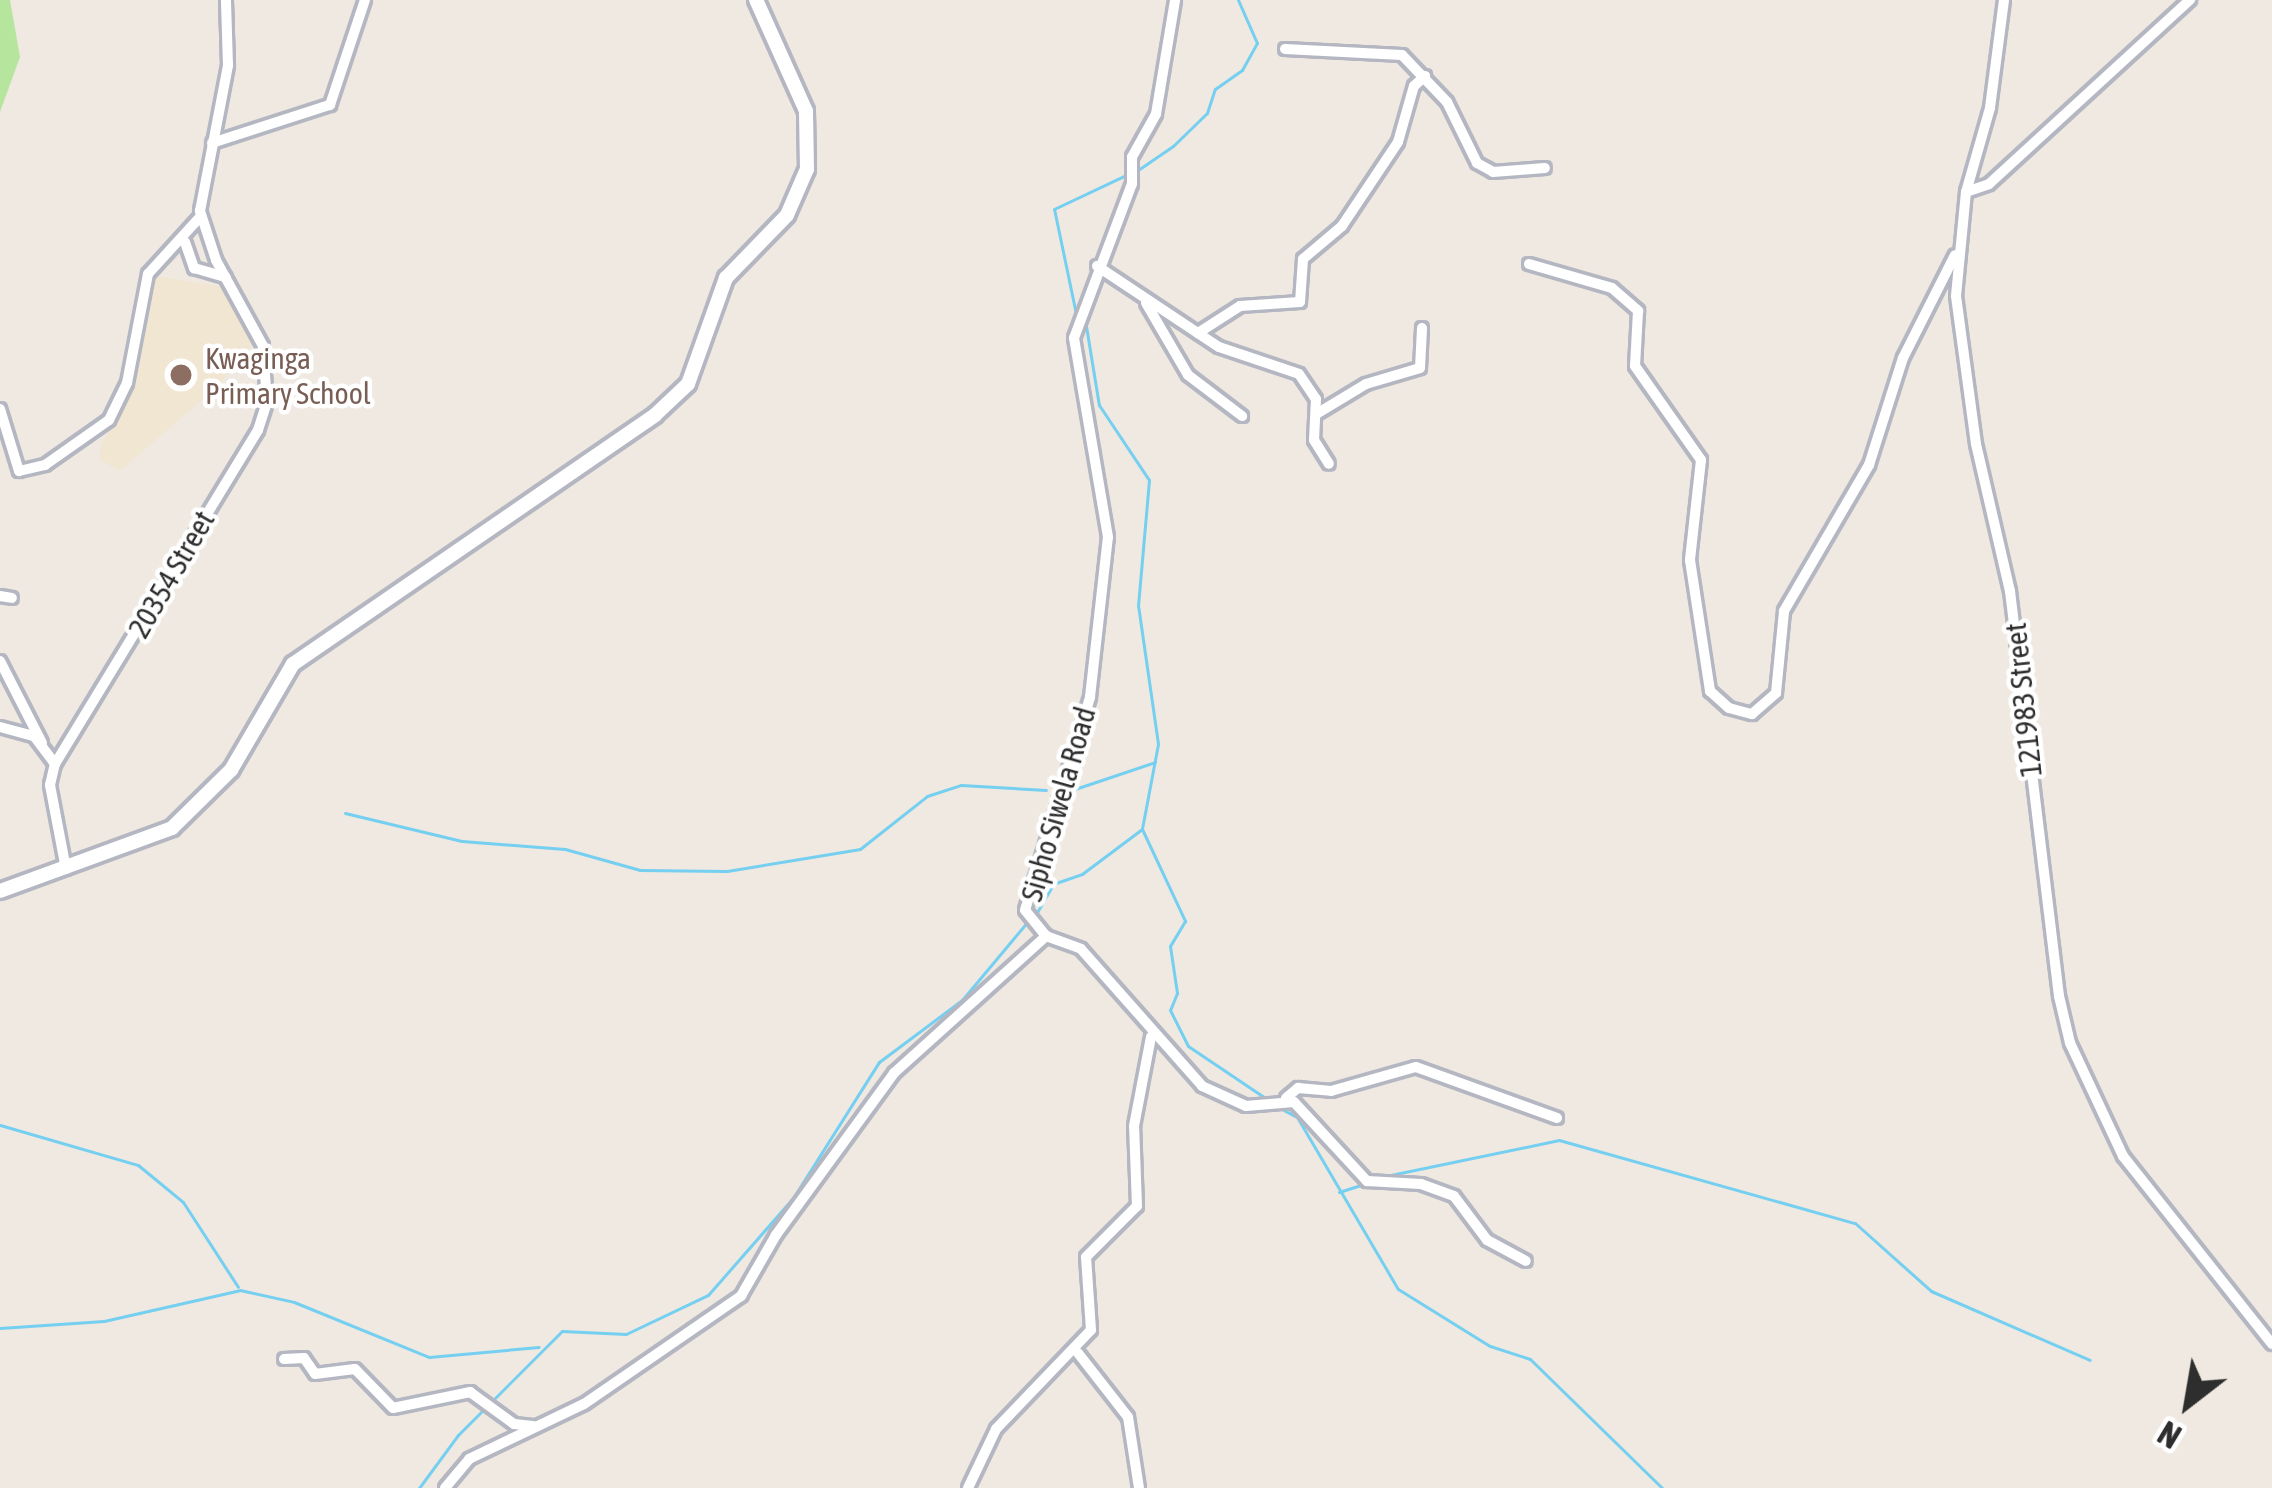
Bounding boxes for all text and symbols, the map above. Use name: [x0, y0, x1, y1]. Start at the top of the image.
place label: Kwaginga Primary School: [205, 340, 371, 410]
marker: Kwaginga Primary School: [168, 362, 194, 388]
street label: 20354 Street: [120, 504, 222, 644]
street label: 121983 Street: [1997, 621, 2049, 779]
street label: Sipho Siwela Road: [1013, 703, 1103, 905]
north arrow: [2128, 1344, 2248, 1464]
text: N: [2151, 1414, 2188, 1456]

